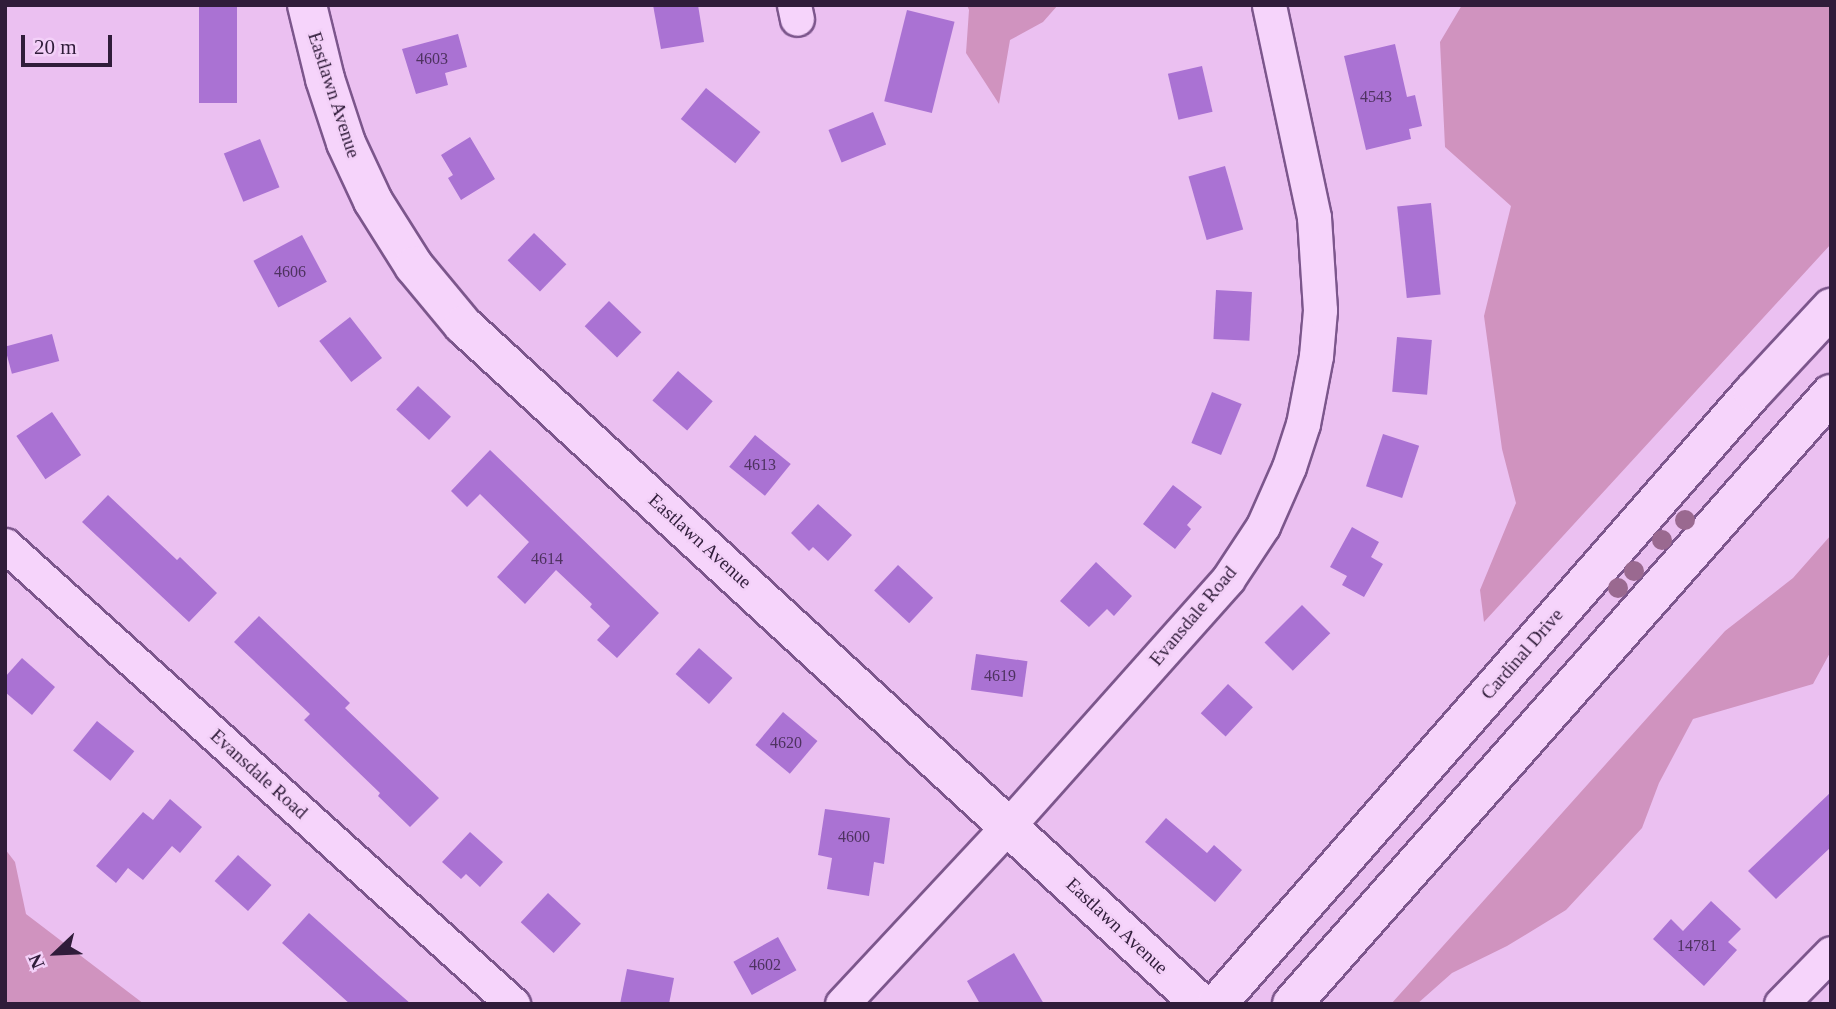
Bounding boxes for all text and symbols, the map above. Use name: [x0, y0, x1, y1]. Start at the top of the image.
scale bar: [24, 21, 116, 65]
street label: Eastlawn Avenue: [303, 29, 365, 161]
text: 20 m: [34, 35, 77, 59]
house number: 4603: [416, 49, 448, 69]
house number: 4543: [1360, 87, 1392, 107]
house number: 4606: [274, 262, 306, 282]
house number: 4613: [744, 455, 776, 475]
street label: Eastlawn Avenue: [643, 488, 757, 594]
house number: 4614: [531, 549, 563, 569]
street label: Evansdale Road: [1145, 562, 1241, 670]
street label: Cardinal Drive: [1476, 604, 1568, 704]
house number: 4619: [984, 666, 1016, 686]
street label: Evansdale Road: [206, 724, 312, 824]
house number: 4620: [770, 733, 802, 753]
house number: 4600: [838, 827, 870, 847]
street label: Eastlawn Avenue: [1061, 873, 1173, 979]
north arrow: [21, 918, 91, 988]
house number: 14781: [1677, 936, 1717, 956]
text: N: [24, 951, 49, 972]
house number: 4602: [749, 955, 781, 975]

